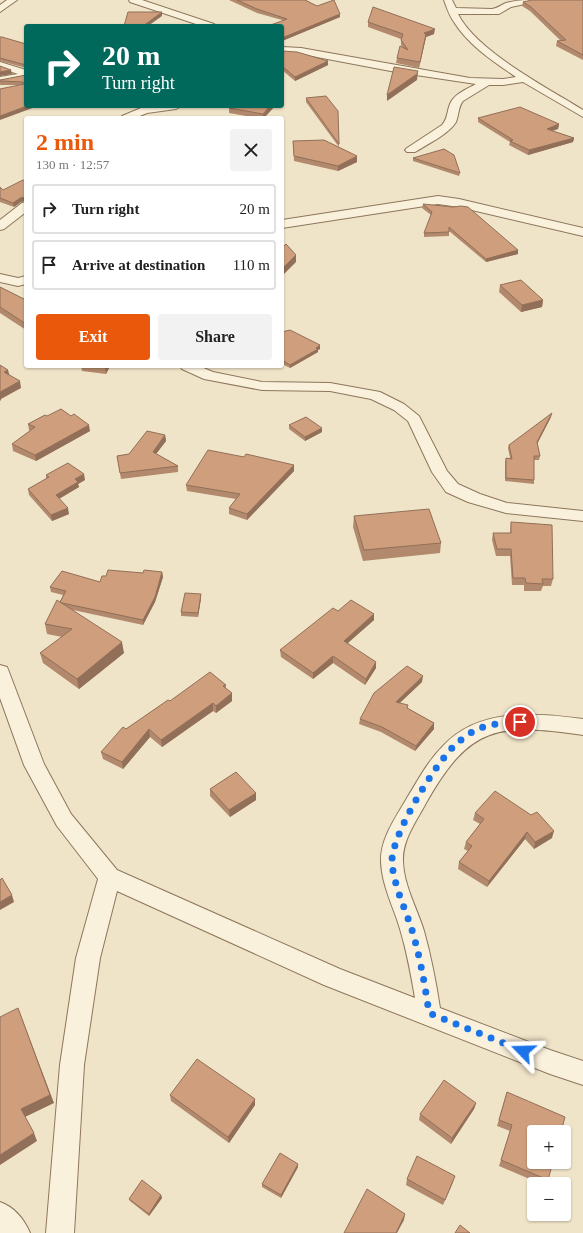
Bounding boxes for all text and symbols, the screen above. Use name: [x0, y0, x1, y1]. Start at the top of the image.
icon: right: [36, 40, 88, 92]
text: 20 m: [102, 40, 160, 71]
text: Turn right: [102, 73, 175, 93]
text: 2 min: [36, 129, 94, 155]
button: close: [230, 129, 272, 171]
text: 130 m · 12:57: [36, 157, 109, 172]
icon: right: [38, 198, 60, 220]
text: Turn right: [72, 201, 139, 217]
text: 20 m: [240, 201, 270, 217]
icon: arrive: [38, 254, 60, 276]
text: Arrive at destination: [72, 257, 205, 273]
text: 110 m: [233, 257, 270, 273]
button: Exit: [36, 314, 150, 360]
button: Share: [158, 314, 272, 360]
pin: [503, 705, 537, 739]
icon: arrive: [509, 711, 531, 733]
position arrow: [502, 1030, 544, 1072]
map controls: [527, 1125, 571, 1221]
button: +: [527, 1125, 571, 1169]
button: −: [527, 1177, 571, 1221]

